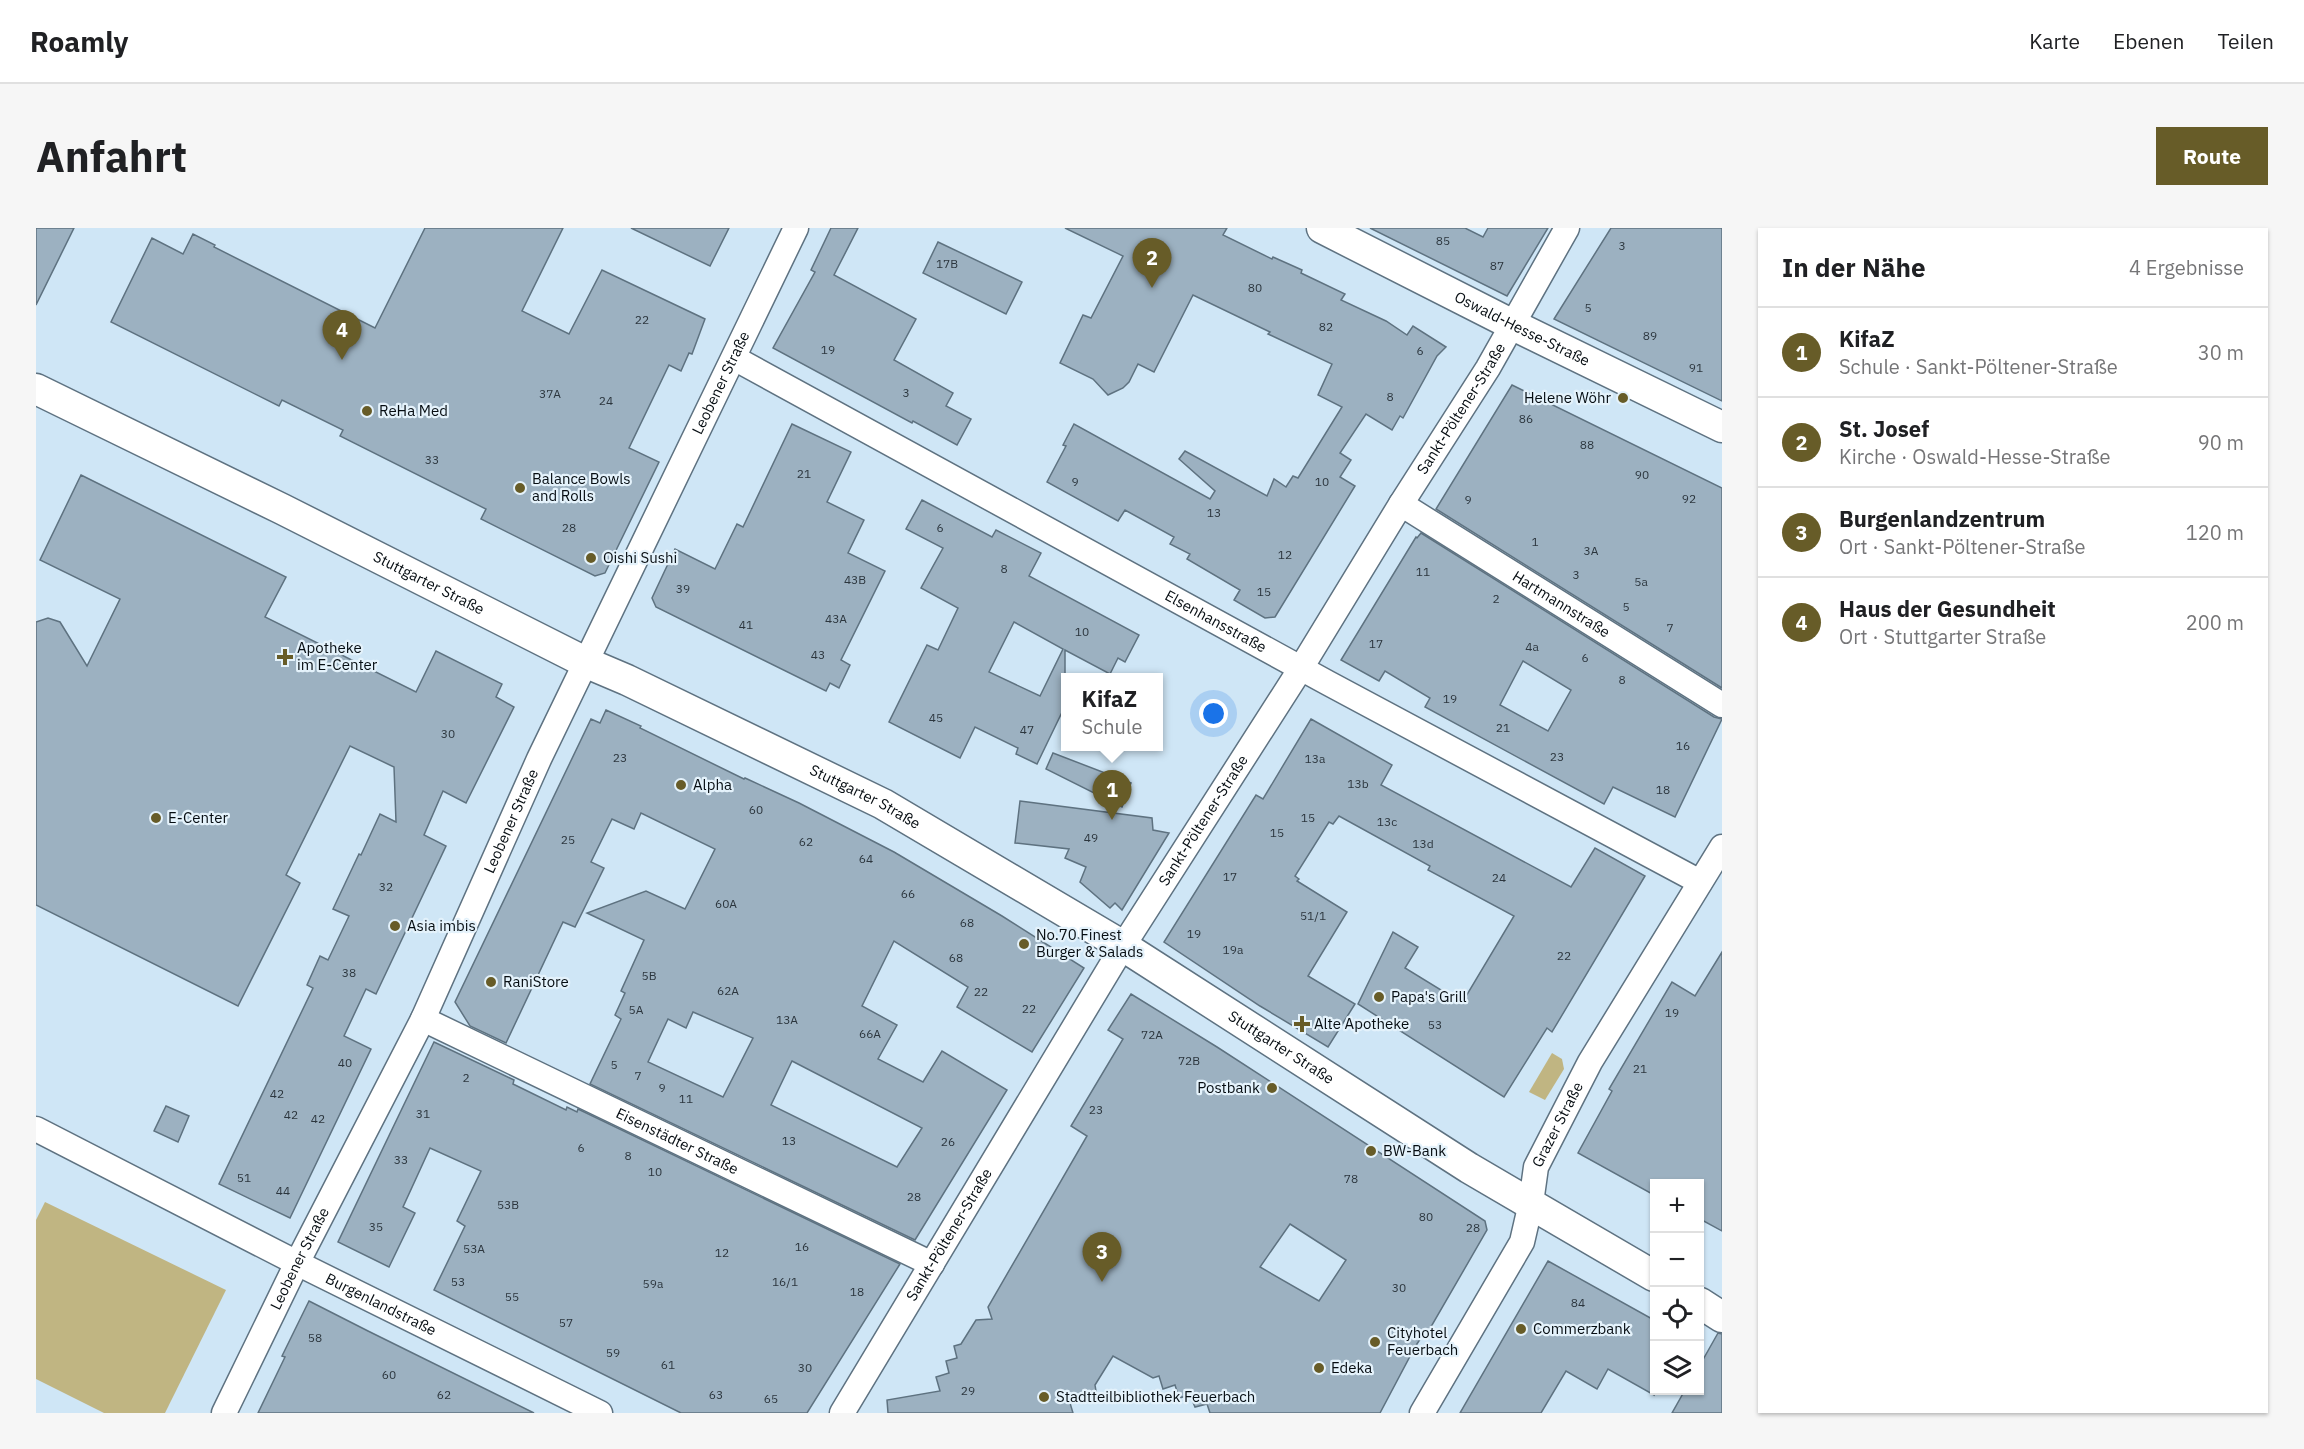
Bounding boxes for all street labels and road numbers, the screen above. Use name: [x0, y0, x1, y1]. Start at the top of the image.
street label: Oswald-Hesse-Straße: [1451, 287, 1593, 370]
street label: Leobener Straße: [688, 328, 754, 437]
street label: Sankt-Pöltener-Straße: [1412, 339, 1509, 478]
street label: Stuttgarter Straße: [370, 547, 488, 619]
street label: Hartmannstraße: [1509, 566, 1614, 642]
street label: Elsenhansstraße: [1162, 586, 1270, 657]
street label: Sankt-Pöltener-Straße: [1154, 751, 1252, 889]
street label: Stuttgarter Straße: [807, 760, 924, 833]
street label: Leobener Straße: [479, 766, 542, 876]
street label: Stuttgarter Straße: [1225, 1006, 1338, 1088]
street label: Grazer Straße: [1528, 1079, 1587, 1170]
street label: Eisenstädter Straße: [613, 1103, 742, 1178]
street label: Sankt-Pöltener-Straße: [902, 1165, 996, 1304]
street label: Leobener Straße: [266, 1204, 333, 1313]
street label: Burgenlandstraße: [323, 1269, 440, 1339]

